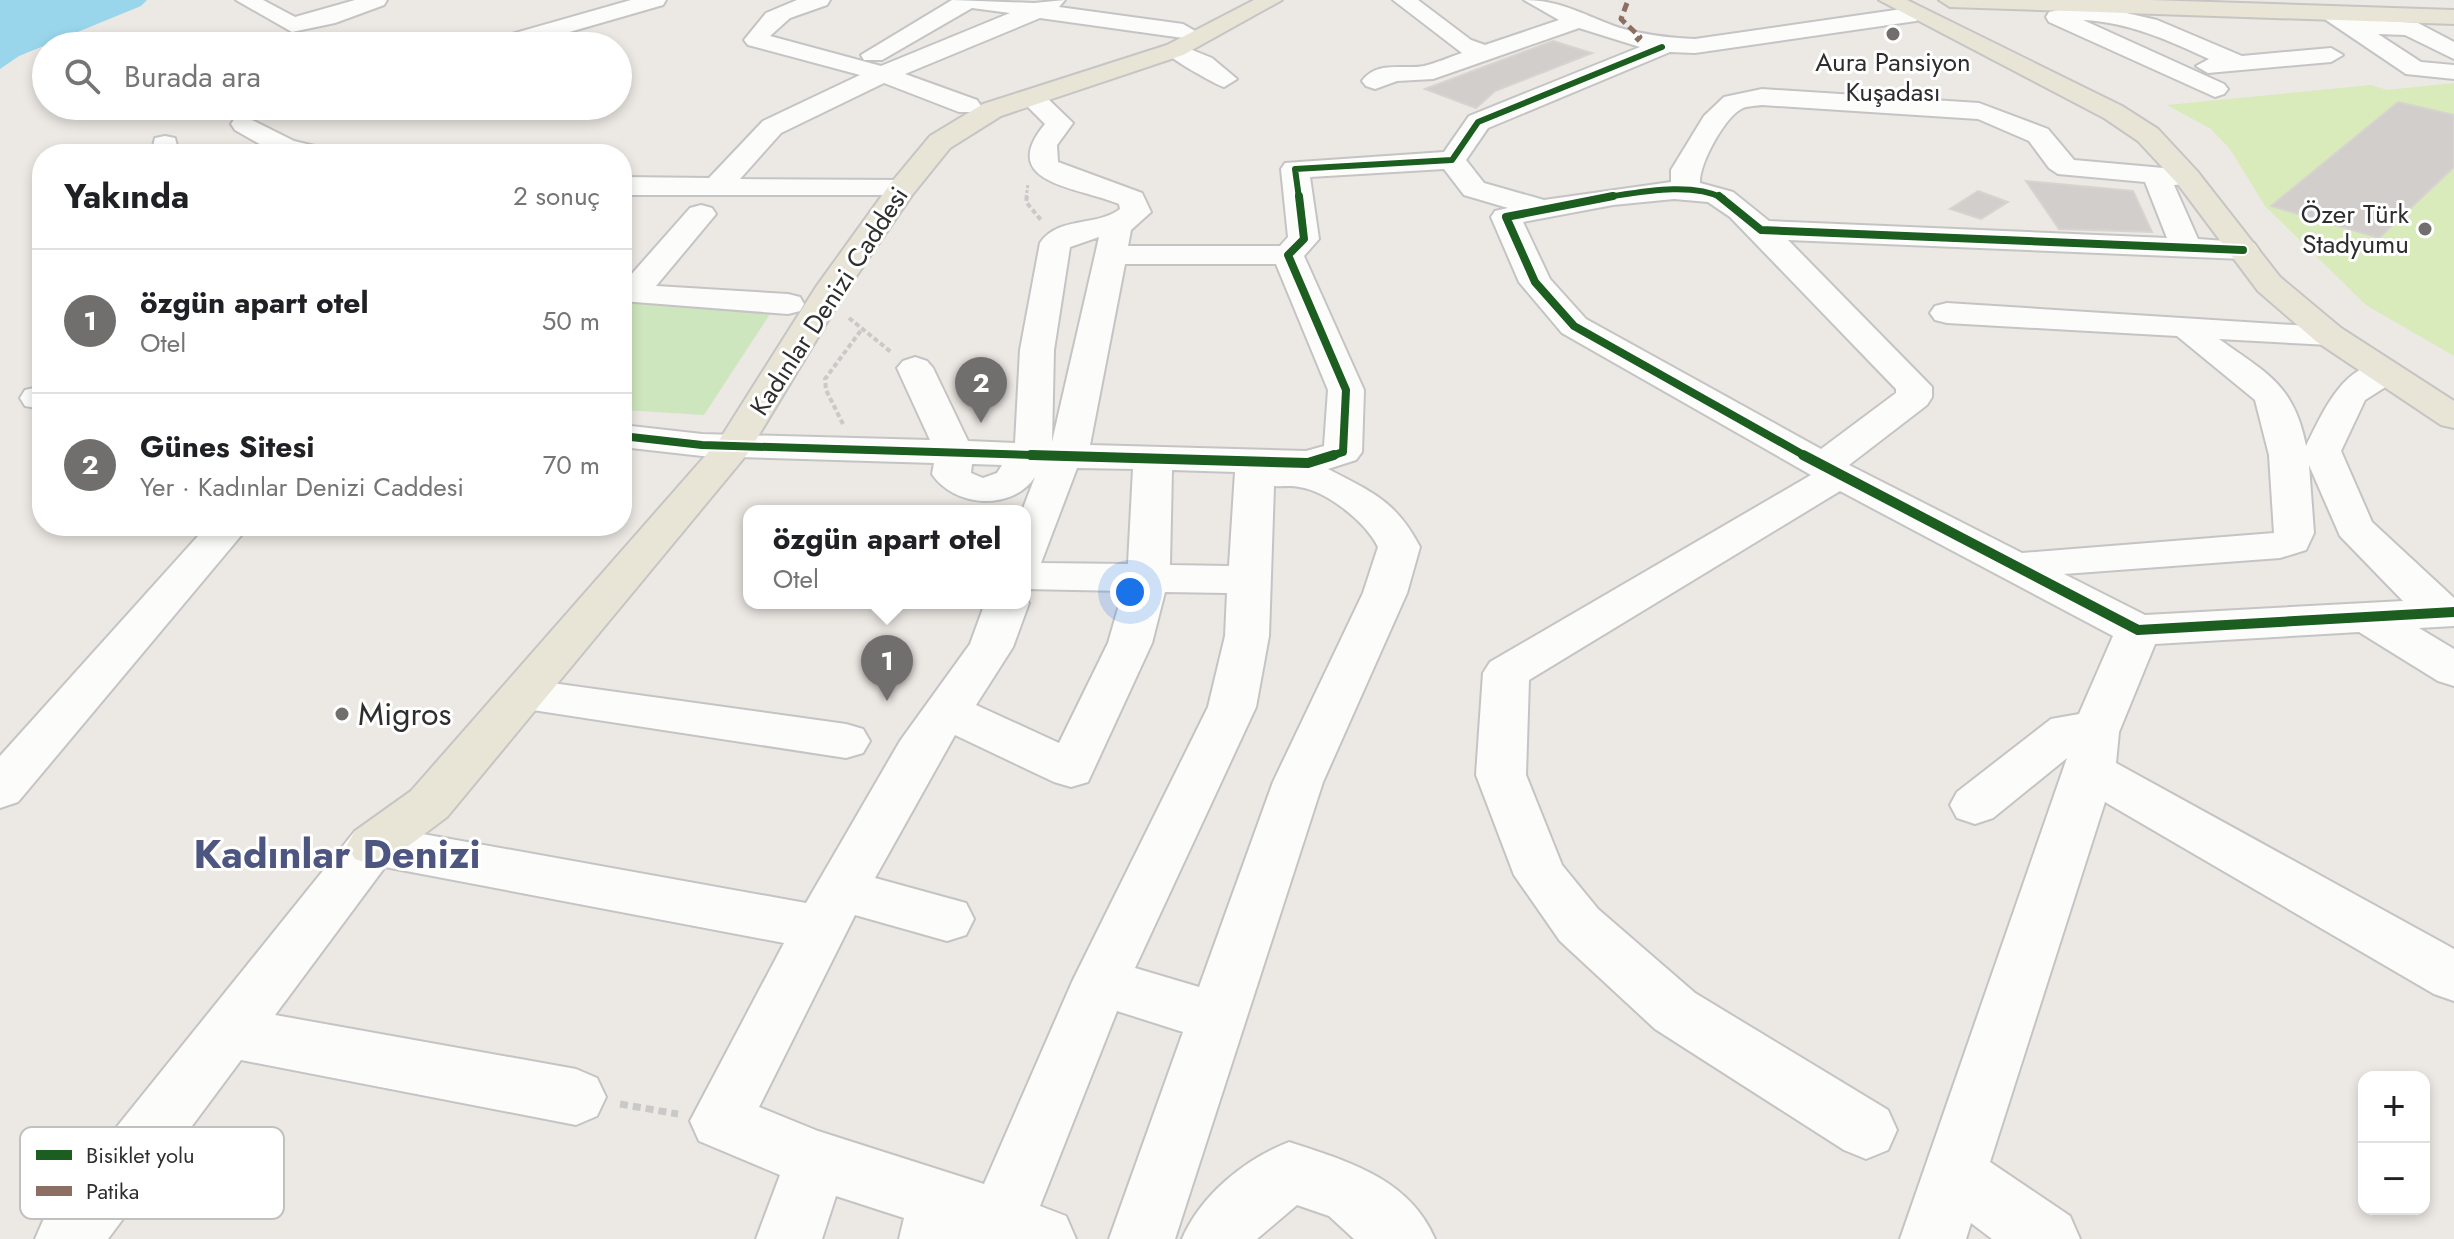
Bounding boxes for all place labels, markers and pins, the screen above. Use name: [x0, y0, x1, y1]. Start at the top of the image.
marker: Aura Pansiyon Kuşadası: [1884, 25, 1902, 43]
place label: Aura Pansiyon Kuşadası: [1815, 43, 1971, 111]
place label: Özer Türk Stadyumu: [2301, 195, 2410, 263]
marker: Özer Türk Stadyumu: [2416, 220, 2434, 238]
pin: 2: [955, 357, 1007, 423]
pin: 1: [861, 635, 913, 701]
place label: Migros: [358, 691, 451, 737]
marker: Migros: [333, 705, 351, 723]

